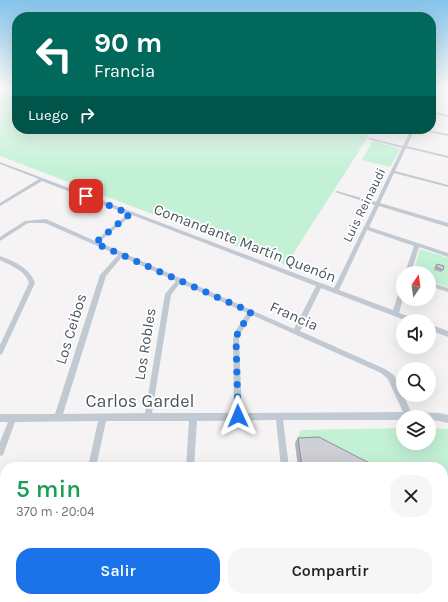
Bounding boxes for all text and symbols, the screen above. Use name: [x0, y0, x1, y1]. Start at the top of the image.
text: 90 m: [94, 26, 162, 59]
icon: left: [28, 28, 80, 80]
text: Francia: [94, 60, 155, 82]
icon: right: [76, 104, 98, 126]
text: Luego: [28, 106, 68, 124]
street label: Luis Reinaudi: [340, 165, 388, 245]
pin: [69, 179, 103, 213]
icon: arrive: [75, 185, 97, 207]
street label: Comandante Martín Quenón: [151, 200, 339, 286]
north arrow: [396, 266, 436, 306]
map controls: [396, 266, 436, 450]
street label: Los Ceibos: [52, 291, 90, 367]
street label: Francia: [267, 297, 321, 335]
street label: Los Robles: [130, 307, 160, 381]
button: sound: [396, 314, 436, 354]
button: search: [396, 362, 436, 402]
street label: Carlos Gardel: [85, 390, 195, 412]
position arrow: [217, 395, 259, 437]
button: layers: [396, 410, 436, 450]
text: 5 min: [16, 475, 81, 503]
button: close: [390, 475, 432, 517]
text: 370 m · 20:04: [16, 504, 94, 519]
button: Salir: [16, 548, 220, 594]
button: Compartir: [228, 548, 432, 594]

